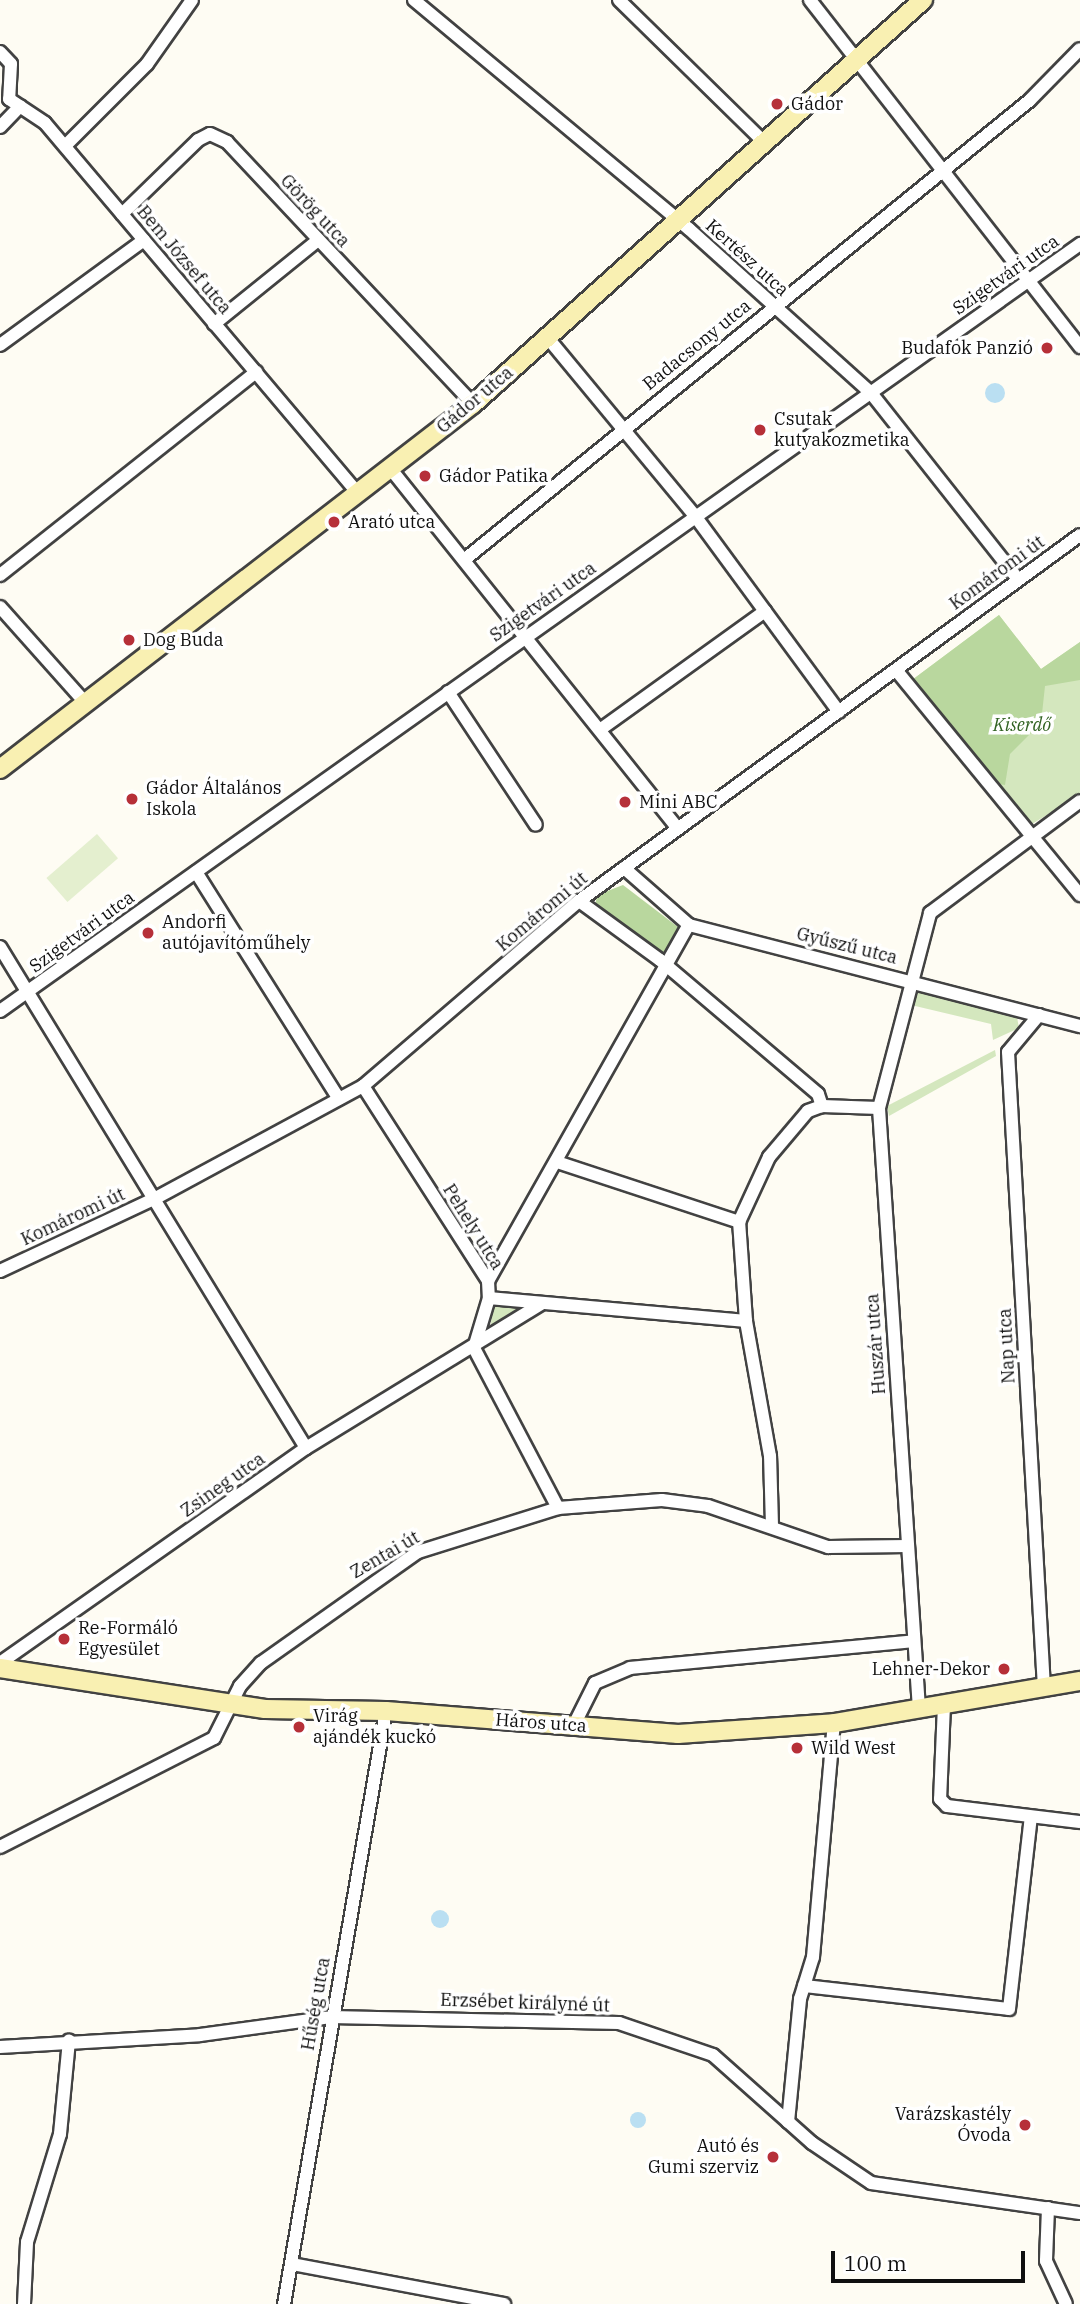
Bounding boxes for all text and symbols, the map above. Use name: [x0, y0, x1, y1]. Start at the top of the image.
place label: Gádor: [791, 93, 843, 115]
marker: Gádor: [769, 96, 785, 112]
street label: Görög utca: [276, 170, 354, 252]
street label: Bem József utca: [132, 201, 236, 319]
street label: Kertész utca: [701, 215, 793, 301]
street label: Szigetvári utca: [949, 230, 1063, 320]
street label: Badacsony utca: [639, 295, 755, 395]
place label: Budafok Panzió: [901, 337, 1033, 359]
marker: Budafok Panzió: [1039, 340, 1055, 356]
street label: Gádor utca: [433, 362, 517, 438]
place label: Csutak kutyakozmetika: [774, 409, 910, 452]
marker: Csutak kutyakozmetika: [752, 422, 768, 438]
place label: Gádor Patika: [439, 465, 548, 487]
marker: Gádor Patika: [417, 468, 433, 484]
place label: Arató utca: [348, 511, 435, 533]
marker: Arató utca: [326, 514, 342, 530]
street label: Komáromi út: [945, 531, 1049, 615]
street label: Szigetvári utca: [486, 557, 600, 647]
place label: Dog Buda: [143, 629, 224, 651]
marker: Dog Buda: [121, 632, 137, 648]
park label: Kiserdő: [993, 714, 1051, 736]
place label: Gádor Általános Iskola: [146, 778, 282, 820]
marker: Gádor Általános Iskola: [124, 791, 140, 807]
place label: Mini ABC: [639, 791, 718, 813]
marker: Mini ABC: [617, 794, 633, 810]
street label: Komáromi út: [492, 868, 592, 956]
street label: Szigetvári utca: [25, 887, 139, 977]
place label: Andorfi autójavítóműhely: [162, 912, 310, 954]
street label: Gyűszű utca: [794, 923, 900, 969]
marker: Andorfi autójavítóműhely: [140, 925, 156, 941]
street label: Pehely utca: [438, 1180, 508, 1274]
street label: Komáromi út: [18, 1184, 128, 1250]
street label: Huszár utca: [862, 1293, 890, 1395]
street label: Nap utca: [994, 1308, 1020, 1384]
street label: Zsineg utca: [177, 1448, 269, 1522]
street label: Zentai út: [347, 1527, 423, 1583]
place label: Re-Formáló Egyesület: [78, 1618, 178, 1660]
marker: Re-Formáló Egyesület: [56, 1631, 72, 1647]
place label: Lehner-Dekor: [872, 1658, 990, 1680]
marker: Lehner-Dekor: [996, 1661, 1012, 1677]
place label: Virág ajándék kuckó: [313, 1706, 436, 1748]
street label: Háros utca: [495, 1709, 587, 1737]
marker: Virág ajándék kuckó: [291, 1719, 307, 1735]
place label: Wild West: [811, 1737, 896, 1759]
marker: Wild West: [789, 1740, 805, 1756]
street label: Hűség utca: [297, 1956, 335, 2052]
street label: Erzsébet királyné út: [440, 1989, 610, 2017]
place label: Varázskastély Óvoda: [895, 2104, 1011, 2146]
marker: Varázskastély Óvoda: [1017, 2117, 1033, 2133]
place label: Autó és Gumi szerviz: [648, 2136, 759, 2178]
marker: Autó és Gumi szerviz: [765, 2149, 781, 2165]
scale bar: [835, 2238, 1029, 2282]
text: 100 m: [844, 2249, 907, 2277]

